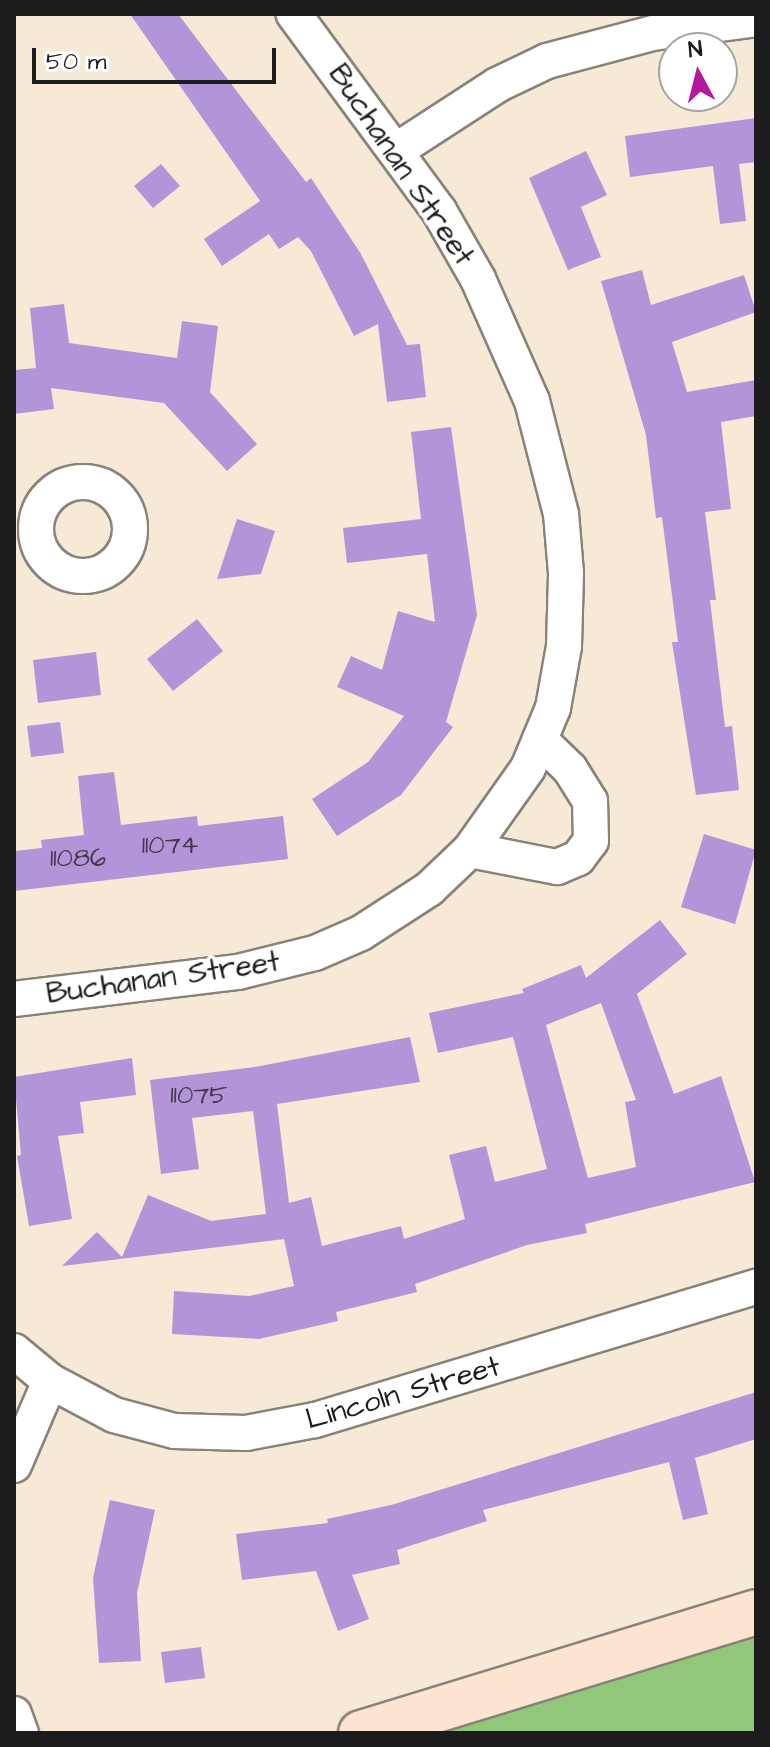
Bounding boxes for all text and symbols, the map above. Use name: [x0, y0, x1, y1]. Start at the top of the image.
scale bar: [36, 32, 280, 82]
north arrow: [658, 32, 738, 112]
text: N: [687, 33, 704, 66]
text: 50 m: [46, 45, 106, 79]
street label: Buchanan Street: [320, 57, 482, 273]
house number: 11074: [142, 830, 198, 862]
house number: 11086: [50, 843, 106, 875]
street label: Buchanan Street: [44, 944, 282, 1012]
house number: 11075: [170, 1080, 228, 1112]
street label: Lincoln Street: [302, 1348, 504, 1438]

